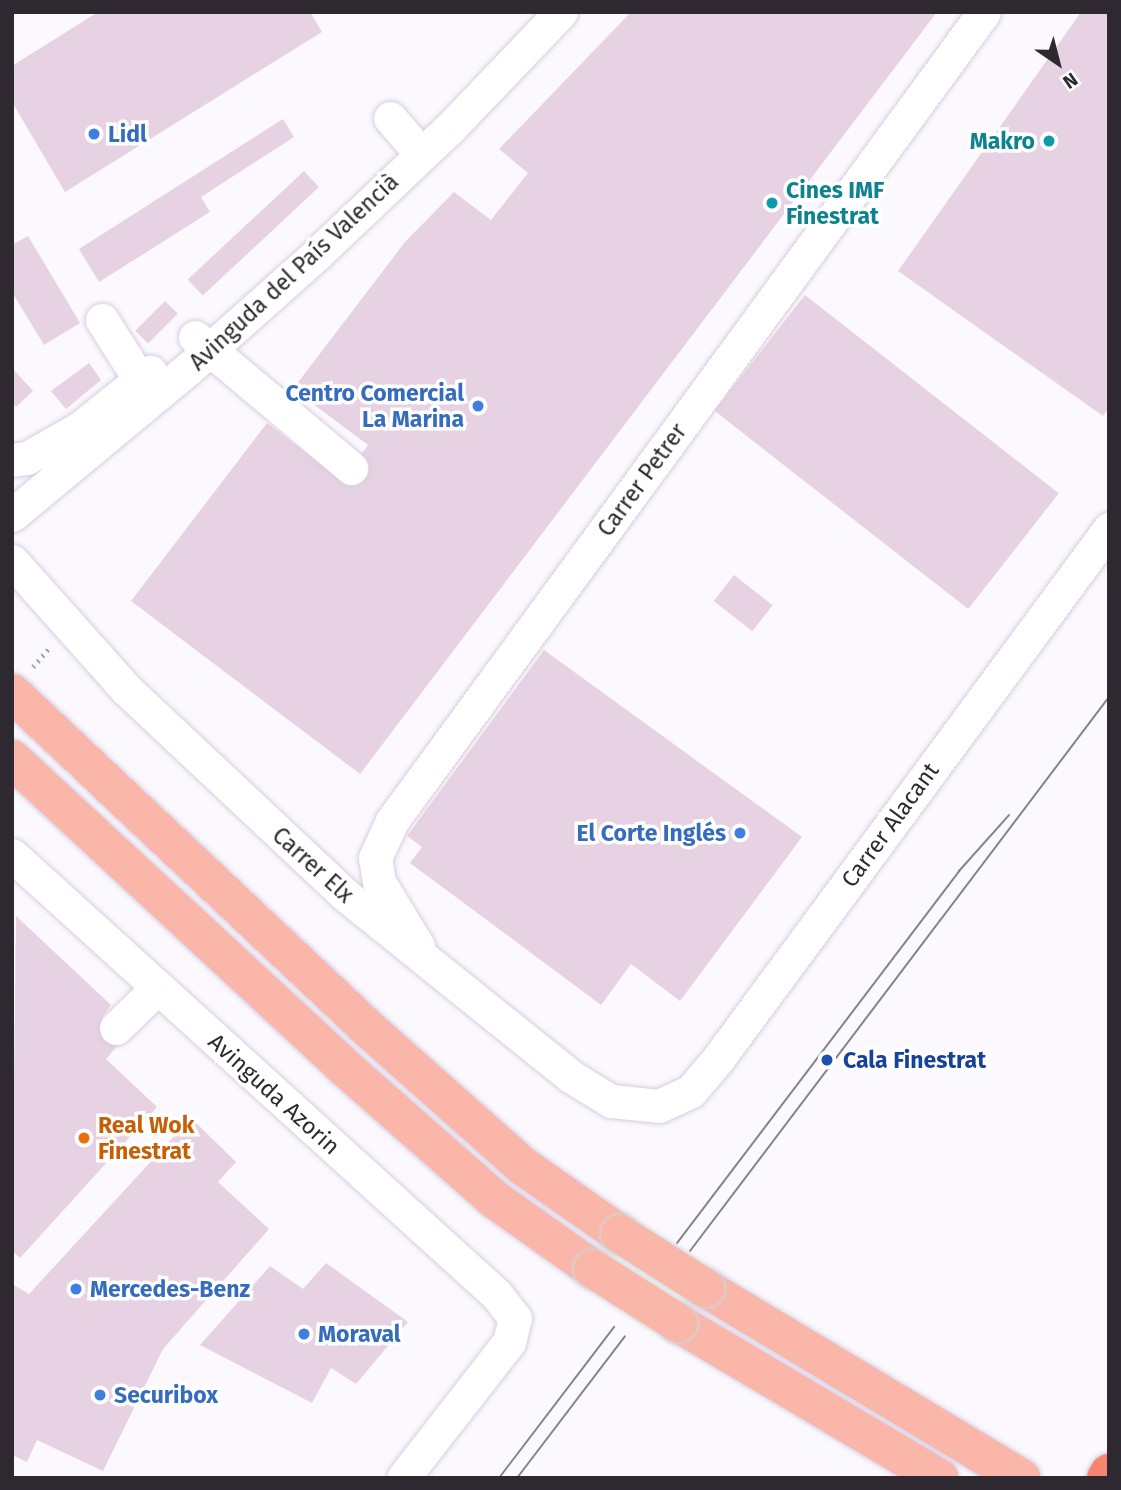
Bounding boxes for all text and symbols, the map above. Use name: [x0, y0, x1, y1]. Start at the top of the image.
north arrow: [1023, 28, 1093, 98]
text: N: [1059, 68, 1082, 94]
place label: Lidl: [108, 120, 147, 148]
marker: Lidl: [86, 126, 102, 142]
place label: Makro: [970, 127, 1035, 155]
marker: Makro: [1041, 133, 1057, 149]
street label: Avinguda del País Valencià: [184, 168, 404, 376]
place label: Cines IMF Finestrat: [786, 176, 884, 230]
marker: Cines IMF Finestrat: [764, 195, 780, 211]
place label: Centro Comercial La Marina: [285, 379, 464, 433]
marker: Centro Comercial La Marina: [470, 398, 486, 414]
street label: Carrer Petrer: [592, 418, 692, 542]
street label: Carrer Alacant: [836, 757, 944, 893]
place label: El Corte Inglés: [577, 819, 726, 847]
street label: Carrer Elx: [267, 821, 359, 909]
marker: El Corte Inglés: [732, 825, 748, 841]
street label: Avinguda Azorin: [203, 1028, 345, 1160]
place label: Cala Finestrat: [843, 1046, 986, 1074]
marker: Cala Finestrat: [817, 1050, 837, 1070]
place label: Real Wok Finestrat: [98, 1111, 194, 1165]
marker: Real Wok Finestrat: [76, 1130, 92, 1146]
place label: Mercedes-Benz: [90, 1275, 250, 1303]
marker: Mercedes-Benz: [68, 1281, 84, 1297]
place label: Moraval: [318, 1320, 401, 1348]
marker: Moraval: [296, 1326, 312, 1342]
place label: Securibox: [114, 1381, 218, 1409]
marker: Securibox: [92, 1387, 108, 1403]

